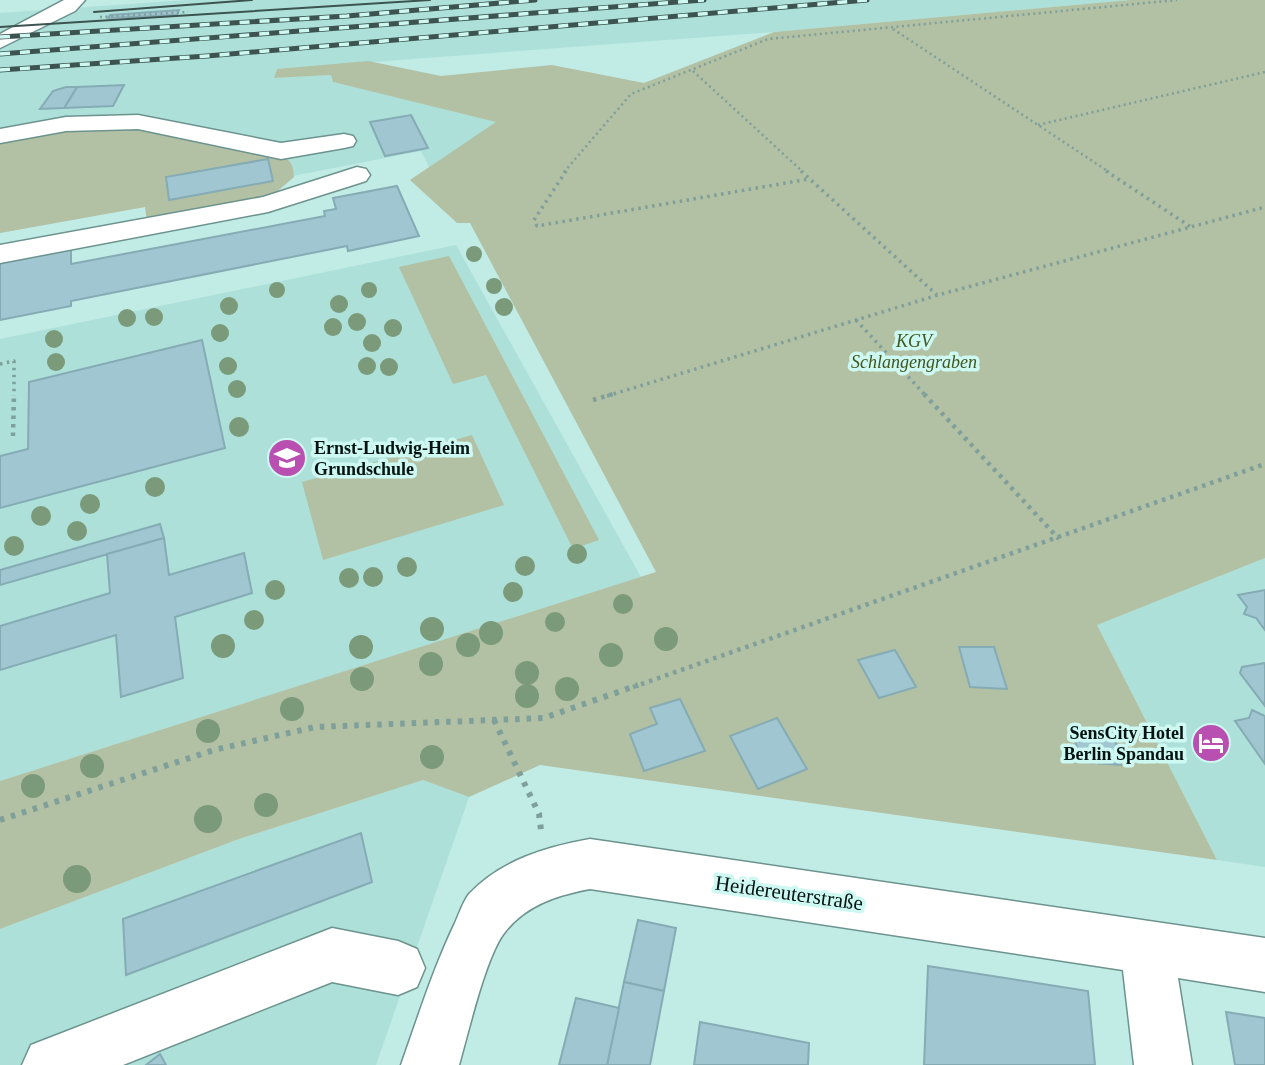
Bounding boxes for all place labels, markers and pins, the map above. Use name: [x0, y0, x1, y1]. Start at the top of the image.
school or university icon: Ernst-Ludwig-Heim Grundschule: [266, 437, 308, 479]
place label: Ernst-Ludwig-Heim Grundschule: [314, 438, 470, 479]
hotel icon: SensCity Hotel Berlin Spandau: [1190, 722, 1232, 764]
place label: SensCity Hotel Berlin Spandau: [1063, 723, 1184, 764]

